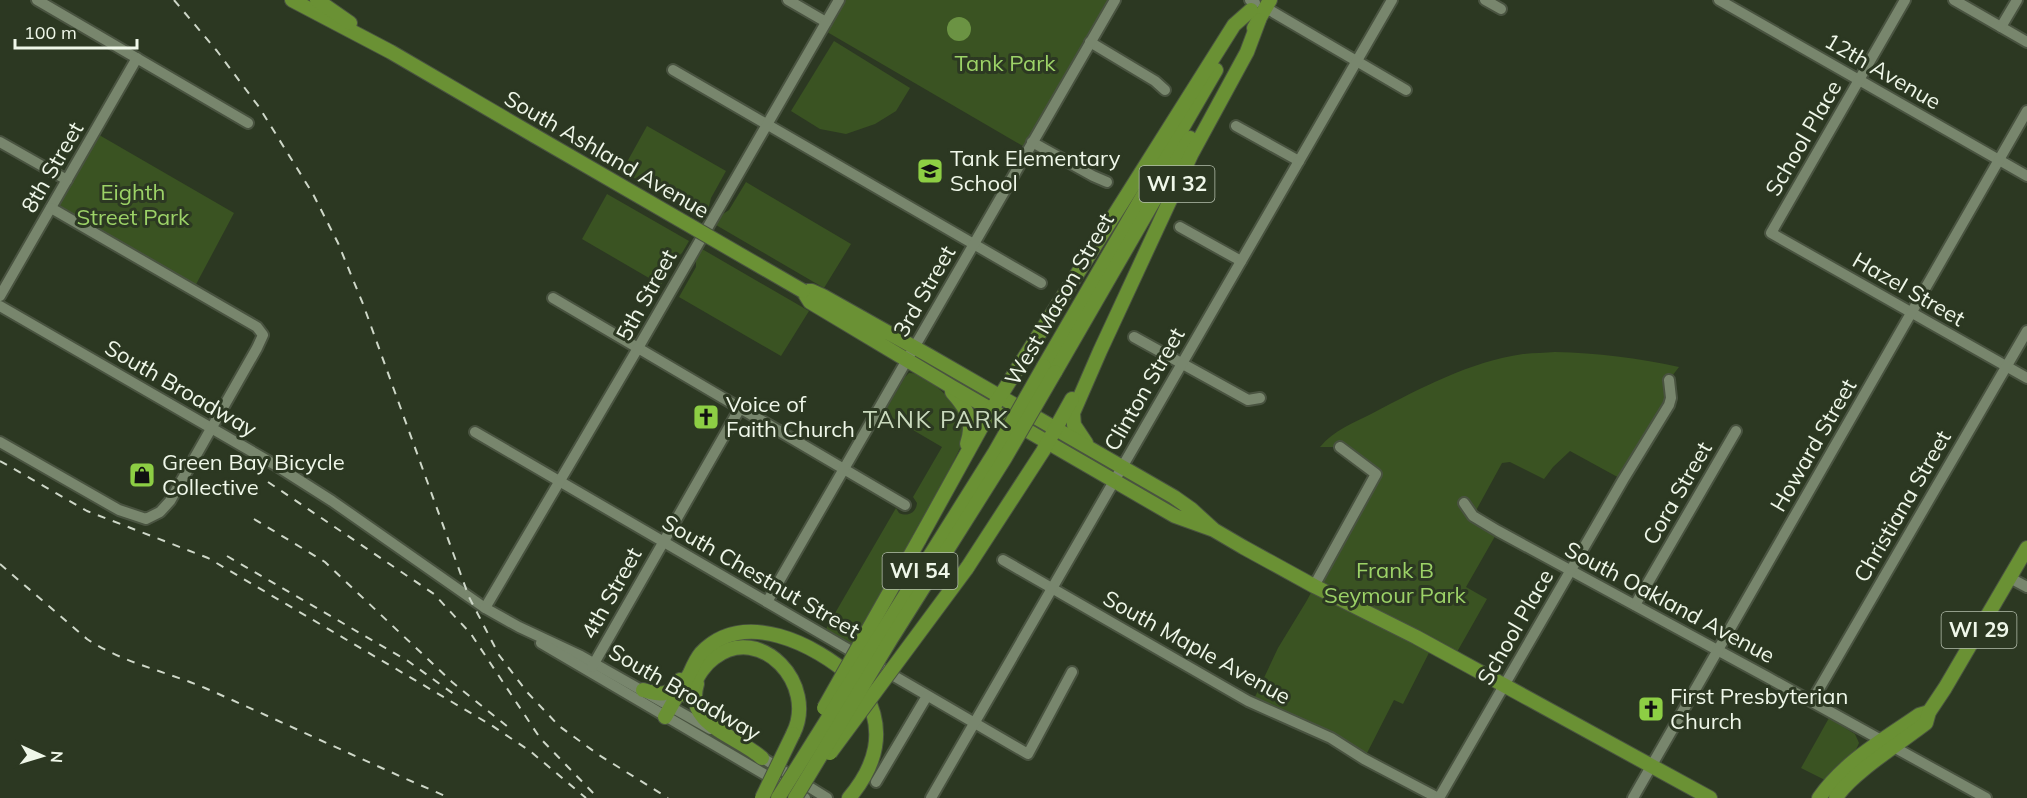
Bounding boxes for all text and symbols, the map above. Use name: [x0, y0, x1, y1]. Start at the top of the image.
scale bar: [15, 12, 136, 50]
text: 100 m: [24, 21, 77, 44]
street label: 12th Avenue: [1820, 27, 1946, 115]
park label: Tank Park: [954, 49, 1056, 77]
street label: School Place: [1759, 75, 1847, 201]
street label: South Ashland Avenue: [500, 84, 714, 224]
street label: 8th Street: [15, 116, 89, 217]
place label: Tank Elementary School: [950, 144, 1121, 197]
school or university icon: Tank Elementary School: [915, 156, 945, 186]
road number: WI 32: [1140, 166, 1214, 202]
park label: Eighth Street Park: [77, 178, 190, 231]
street label: West Mason Street: [998, 208, 1120, 390]
street label: 3rd Street: [887, 240, 961, 342]
street label: 5th Street: [609, 244, 683, 346]
street label: Hazel Street: [1848, 246, 1970, 333]
street label: Clinton Street: [1097, 322, 1191, 456]
street label: South Broadway: [100, 333, 262, 443]
street label: Howard Street: [1764, 373, 1863, 517]
place label: Voice of Faith Church: [726, 390, 855, 443]
church icon: Voice of Faith Church: [691, 402, 721, 432]
district label: TANK PARK: [863, 404, 1009, 434]
street label: Christiana Street: [1847, 425, 1957, 587]
street label: Cora Street: [1636, 436, 1718, 550]
place label: Green Bay Bicycle Collective: [162, 448, 345, 501]
shop icon: Green Bay Bicycle Collective: [127, 460, 157, 490]
street label: South Chestnut Street: [657, 508, 865, 644]
street label: South Oakland Avenue: [1560, 535, 1780, 669]
street label: 4th Street: [574, 542, 648, 644]
road number: WI 54: [882, 553, 958, 589]
park label: Frank B Seymour Park: [1324, 556, 1467, 609]
street label: School Place: [1471, 564, 1559, 690]
street label: South Maple Avenue: [1098, 584, 1296, 710]
road number: WI 29: [1942, 612, 2016, 648]
street label: South Broadway: [604, 637, 766, 747]
place label: First Presbyterian Church: [1670, 682, 1848, 735]
church icon: First Presbyterian Church: [1636, 694, 1666, 724]
north arrow: [12, 726, 72, 786]
text: N: [47, 750, 67, 764]

